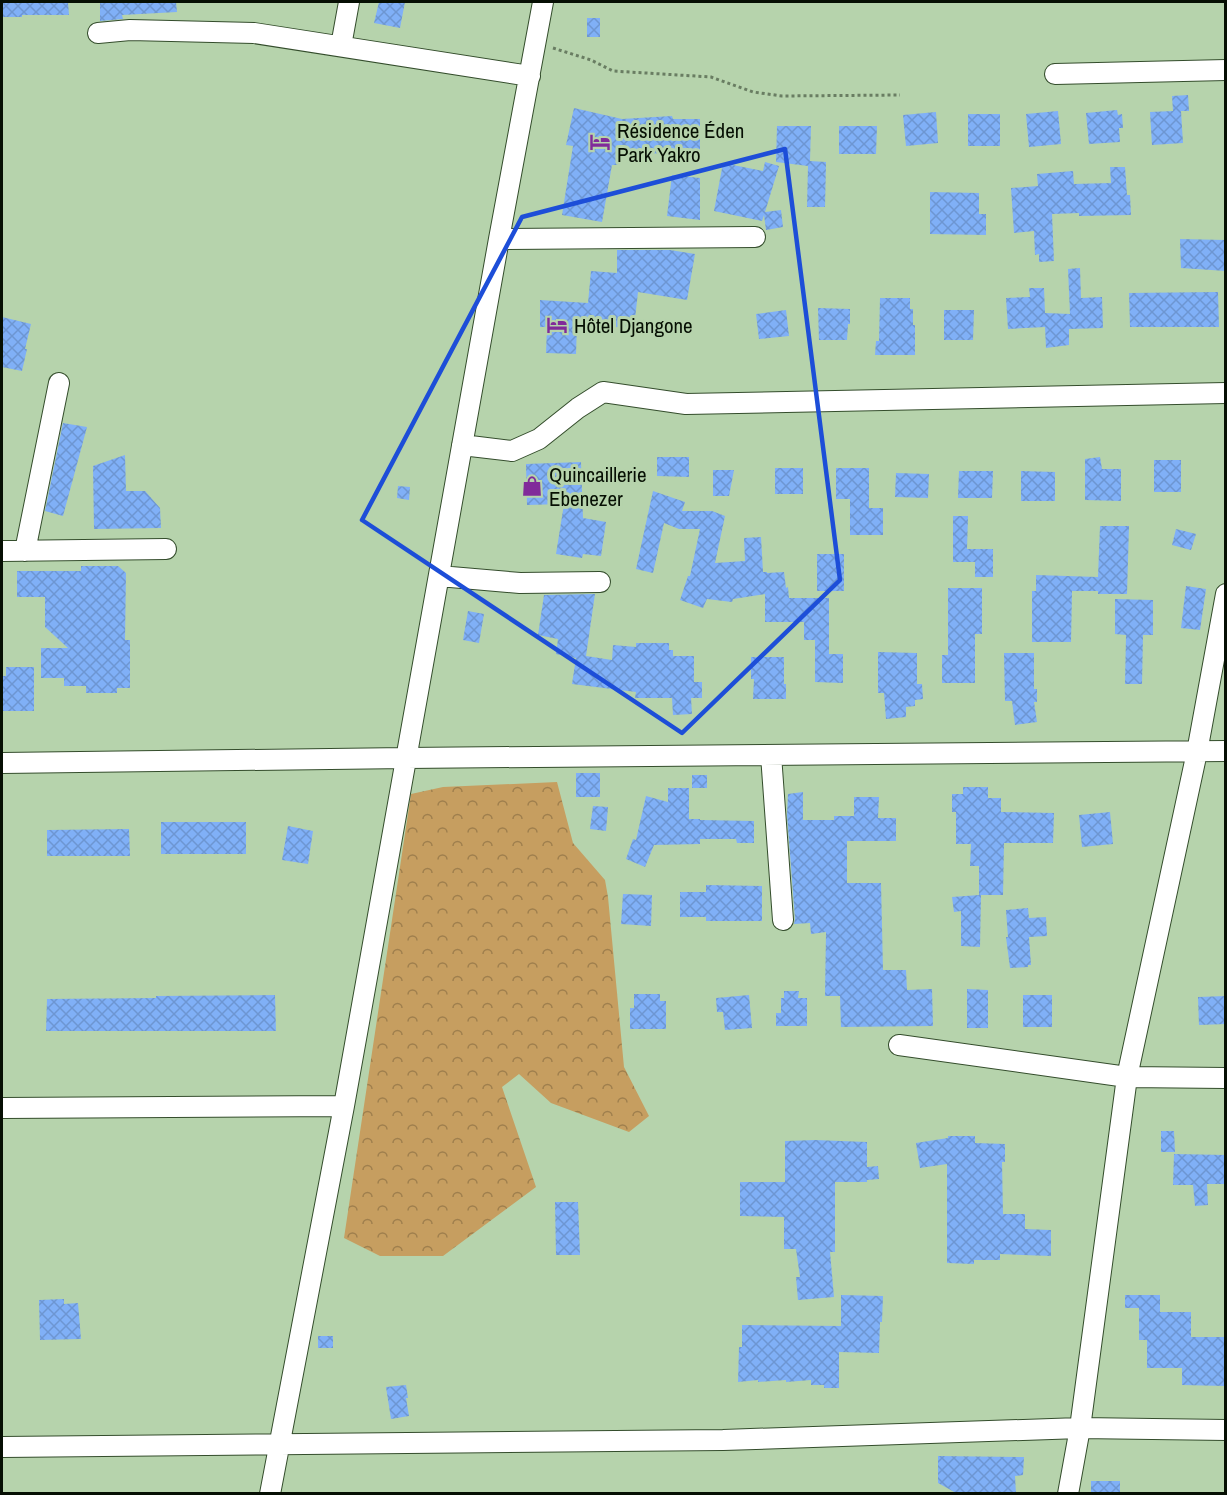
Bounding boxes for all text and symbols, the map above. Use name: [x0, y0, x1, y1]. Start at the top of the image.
place label: Résidence Éden Park Yakro: [617, 116, 744, 169]
hotel icon: Résidence Éden Park Yakro: [588, 130, 612, 154]
place label: Hôtel Djangone: [574, 311, 693, 340]
hotel icon: Hôtel Djangone: [545, 313, 569, 337]
place label: Quincaillerie Ebenezer: [549, 460, 647, 513]
shop icon: Quincaillerie Ebenezer: [520, 474, 544, 498]

